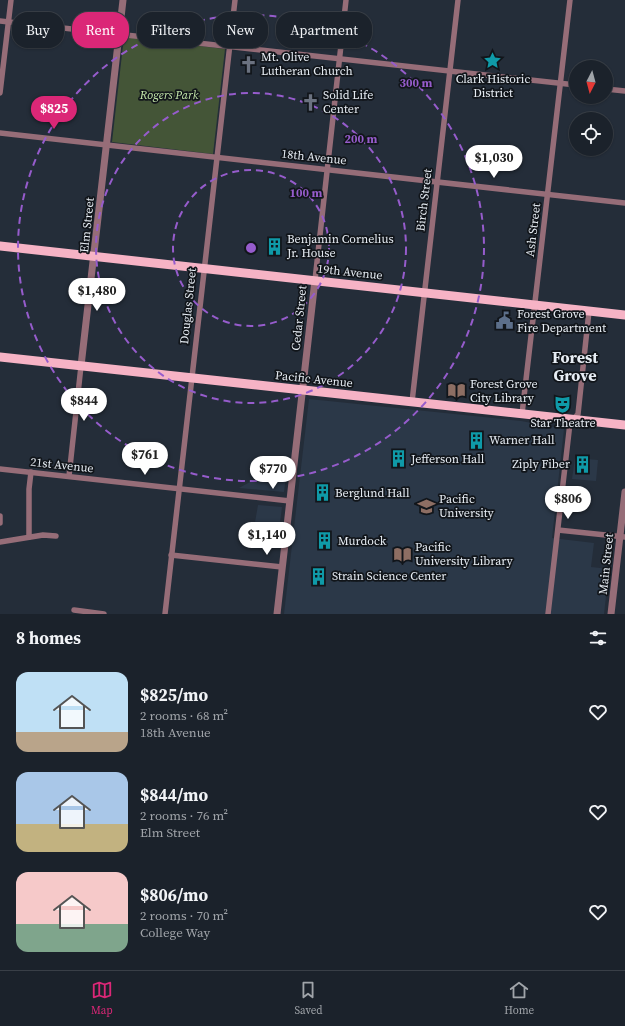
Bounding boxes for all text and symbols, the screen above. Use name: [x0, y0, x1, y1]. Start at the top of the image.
chip: Buy: [12, 12, 64, 48]
chip: Rent: [72, 12, 129, 48]
chip: Filters: [137, 12, 205, 48]
chip: New: [213, 12, 268, 48]
chip: Apartment: [276, 12, 372, 48]
place label: Mt. Olive Lutheran Church: [261, 49, 353, 79]
place icon: Clark Historic District: [483, 50, 503, 70]
church icon: Mt. Olive Lutheran Church: [238, 54, 258, 74]
north arrow: [569, 60, 613, 104]
map controls: [569, 60, 613, 156]
place label: Clark Historic District: [456, 71, 530, 101]
text: 300 m: [400, 75, 433, 91]
park label: Rogers Park: [139, 87, 199, 103]
place label: Solid Life Center: [323, 87, 373, 117]
church icon: Solid Life Center: [300, 92, 320, 112]
pin: $825: [30, 96, 78, 130]
text: $825: [40, 100, 68, 117]
button: locate: [569, 112, 613, 156]
text: 200 m: [345, 131, 378, 147]
pin: $1,030: [461, 145, 527, 179]
street label: 18th Avenue: [281, 146, 347, 168]
text: $1,030: [474, 149, 514, 166]
street label: Birch Street: [412, 168, 436, 232]
text: 100 m: [290, 185, 323, 201]
street label: Elm Street: [76, 197, 98, 253]
street label: Ash Street: [522, 202, 544, 258]
place label: Benjamin Cornelius Jr. House: [286, 231, 394, 261]
building icon: Benjamin Cornelius Jr. House: [264, 236, 284, 256]
centre of rings: [244, 241, 258, 255]
street label: 19th Avenue: [317, 261, 383, 283]
street label: Douglas Street: [176, 267, 200, 345]
pin: $1,480: [64, 278, 130, 312]
text: $1,480: [77, 282, 117, 299]
street label: Cedar Street: [288, 285, 310, 351]
place label: Forest Grove Fire Department: [517, 306, 606, 336]
public building icon: Forest Grove Fire Department: [494, 311, 514, 331]
district label: Forest Grove: [552, 346, 598, 386]
street label: Pacific Avenue: [274, 367, 354, 391]
place label: Forest Grove City Library: [470, 376, 538, 406]
library icon: Forest Grove City Library: [447, 381, 467, 401]
pin: $844: [60, 388, 108, 422]
text: $844: [70, 392, 98, 409]
theatre icon: Star Theatre: [553, 394, 573, 414]
place label: Star Theatre: [530, 415, 596, 431]
building icon: Warner Hall: [466, 430, 486, 450]
place label: Warner Hall: [489, 432, 555, 448]
pin: $761: [121, 442, 169, 476]
text: $761: [131, 446, 159, 463]
building icon: Jefferson Hall: [388, 449, 408, 469]
place label: Jefferson Hall: [410, 451, 485, 467]
street label: 21st Avenue: [30, 454, 94, 476]
building icon: Ziply Fiber: [573, 454, 593, 474]
pin: $770: [249, 456, 297, 490]
place label: Ziply Fiber: [512, 456, 570, 472]
text: $770: [259, 460, 287, 477]
building icon: Berglund Hall: [312, 483, 332, 503]
place label: Berglund Hall: [335, 485, 410, 501]
pin: $806: [544, 486, 592, 520]
text: $806: [554, 490, 582, 507]
place label: Pacific University: [439, 491, 495, 521]
school or university icon: Pacific University: [416, 496, 436, 516]
pin: $1,140: [234, 522, 300, 556]
text: $1,140: [247, 526, 287, 543]
building icon: Murdock: [315, 531, 335, 551]
place label: Murdock: [338, 533, 387, 549]
street label: Main Street: [595, 533, 617, 595]
place label: Pacific University Library: [415, 539, 513, 569]
library icon: Pacific University Library: [392, 544, 412, 564]
building icon: Strain Science Center: [309, 566, 329, 586]
place label: Strain Science Center: [332, 568, 446, 584]
text: 8 homes: [16, 626, 81, 650]
icon: filters: [587, 627, 609, 649]
text: $825/mo: [140, 683, 208, 707]
icon: home: [48, 688, 96, 736]
icon: heart: [587, 701, 609, 723]
text: 2 rooms · 68 m²: [140, 707, 228, 724]
text: 18th Avenue: [140, 724, 211, 741]
text: $844/mo: [140, 783, 208, 807]
icon: home: [48, 788, 96, 836]
icon: heart: [587, 801, 609, 823]
text: 2 rooms · 76 m²: [140, 807, 228, 824]
text: Elm Street: [140, 824, 200, 841]
text: $806/mo: [140, 883, 208, 907]
icon: home: [48, 888, 96, 936]
icon: heart: [587, 901, 609, 923]
text: 2 rooms · 70 m²: [140, 907, 228, 924]
text: College Way: [140, 924, 210, 941]
tab: Map: [91, 979, 113, 1018]
tab: Saved: [294, 979, 323, 1018]
tab: Home: [504, 979, 534, 1018]

